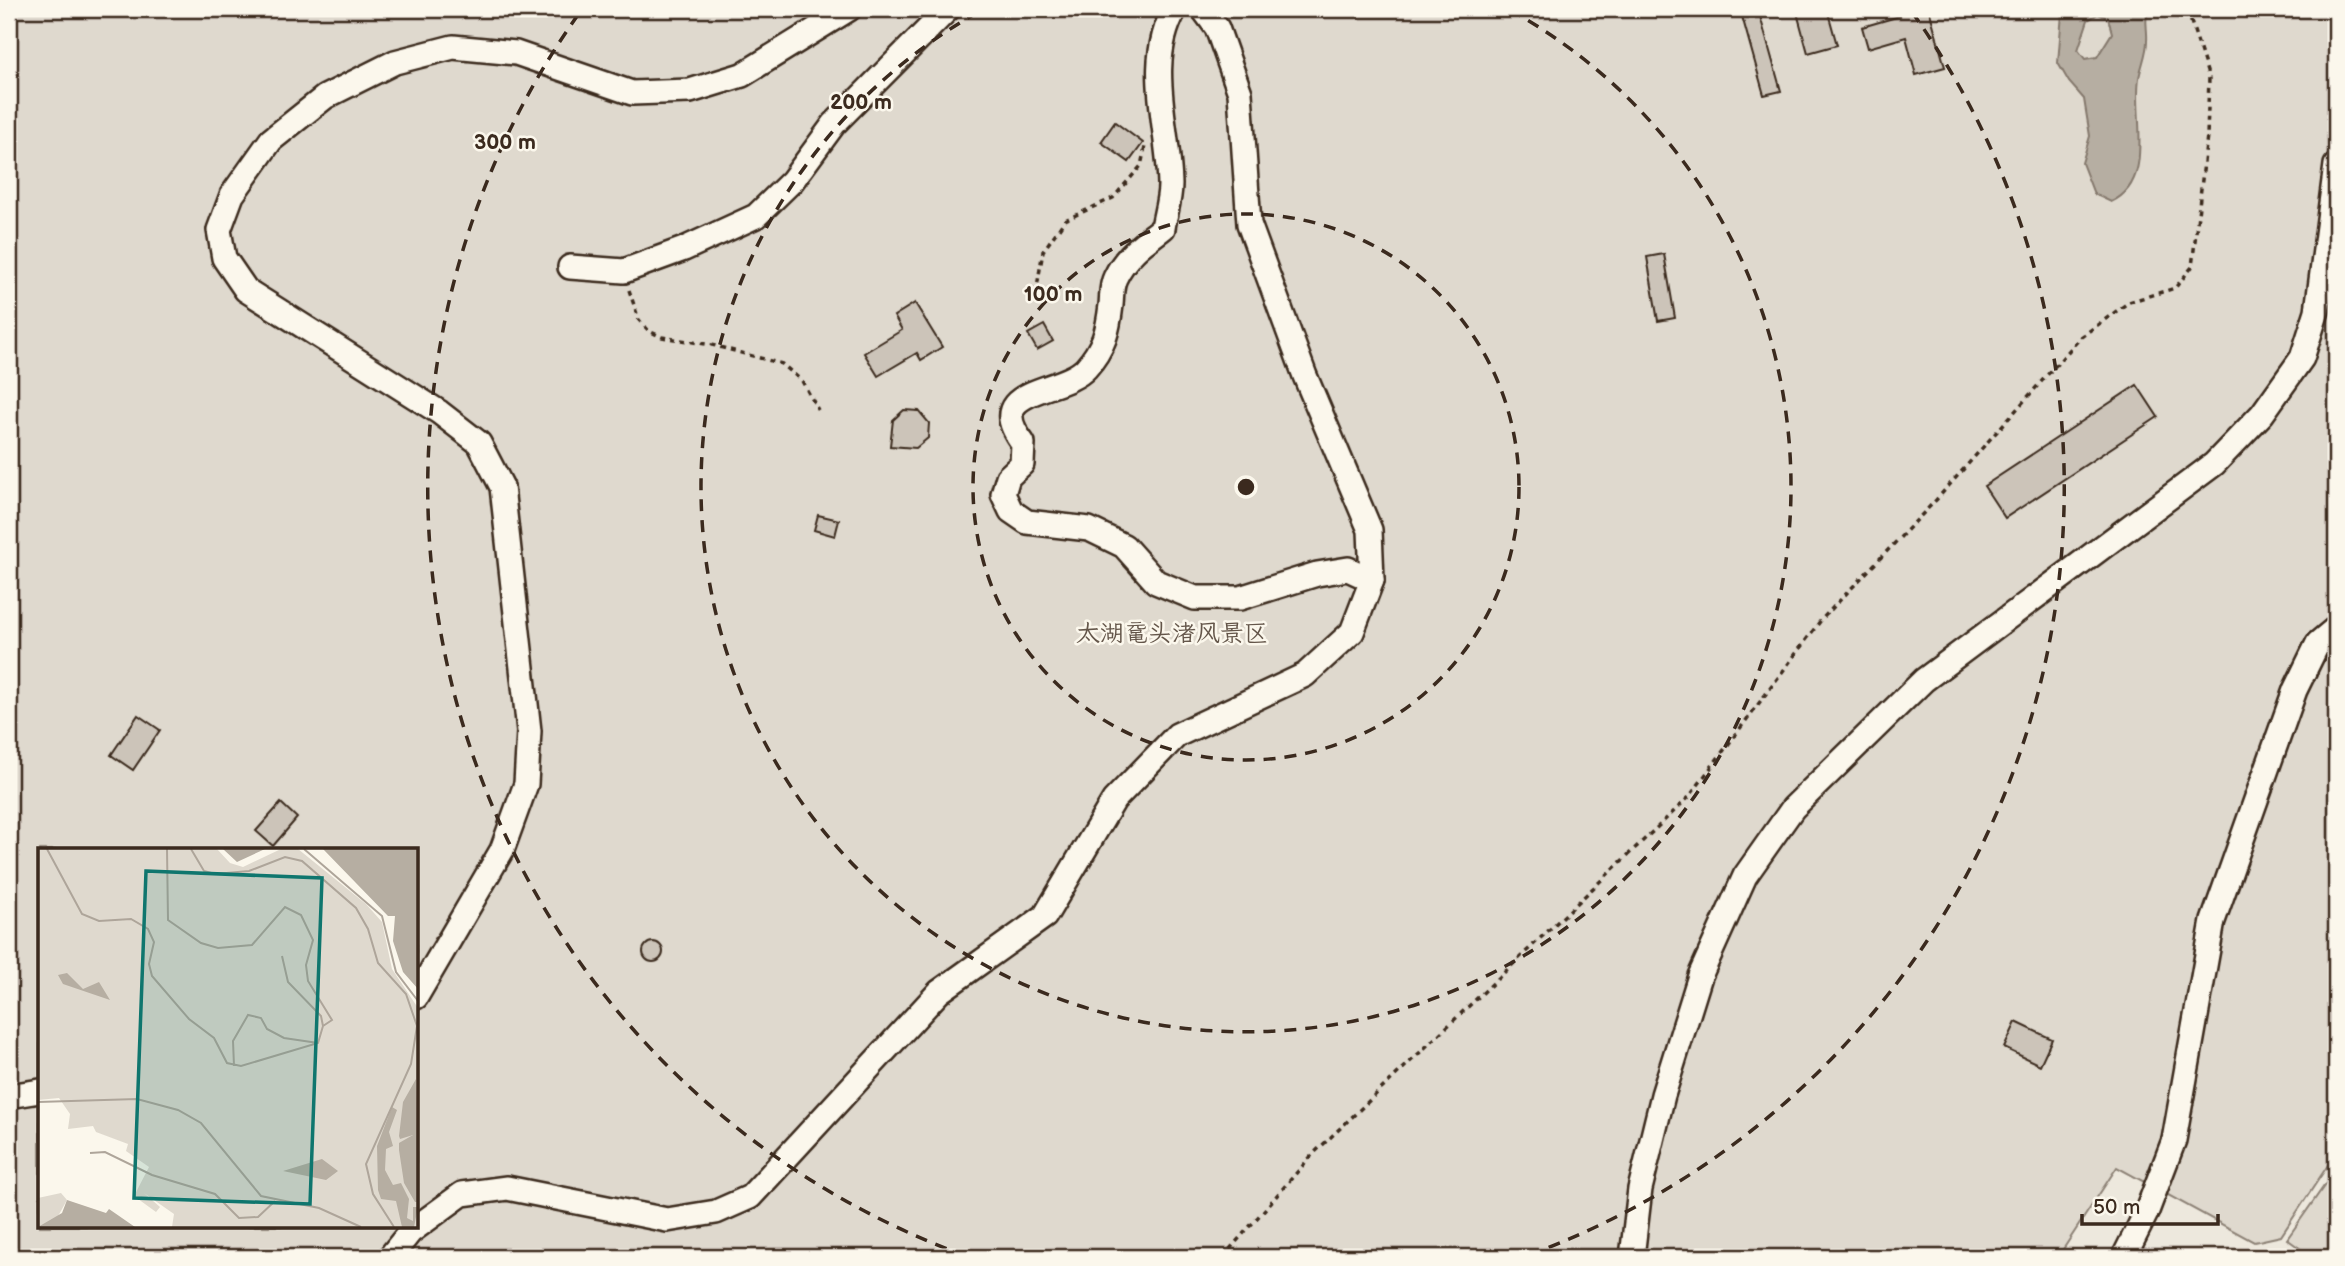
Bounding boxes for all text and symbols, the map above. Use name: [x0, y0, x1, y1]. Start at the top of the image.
text: 200 m: [830, 90, 892, 115]
text: 300 m: [474, 130, 536, 155]
text: 100 m: [1024, 282, 1082, 307]
centre of rings: [1234, 475, 1258, 499]
park label: 太湖鼋头渚风景区: [1076, 619, 1268, 648]
inset map: [38, 848, 418, 1228]
scale bar: [2082, 1182, 2219, 1226]
text: 50 m: [2093, 1195, 2140, 1220]

